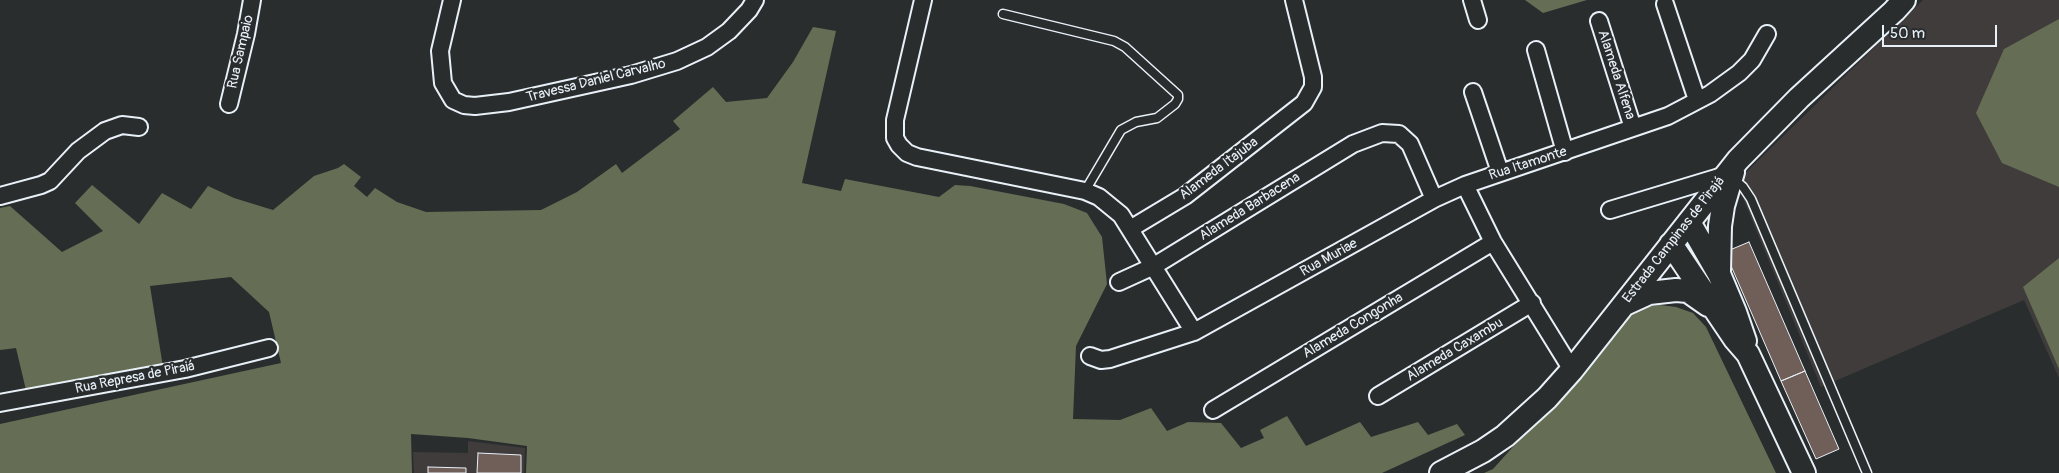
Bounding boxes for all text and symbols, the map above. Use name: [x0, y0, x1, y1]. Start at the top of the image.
street label: Rua Sampaio: [224, 14, 258, 90]
scale bar: [1884, 15, 1999, 47]
text: 50 m: [1890, 24, 1925, 43]
street label: Alameda Alfena: [1594, 28, 1638, 122]
street label: Travessa Daniel Carvalho: [525, 56, 667, 106]
street label: Alameda Itajuba: [1176, 134, 1262, 204]
street label: Rua Itamonte: [1487, 144, 1569, 184]
street label: Alameda Barbacena: [1197, 169, 1303, 245]
street label: Estrada Campinas de Pirajá: [1619, 173, 1729, 307]
street label: Rua Muriae: [1297, 235, 1361, 281]
street label: Alameda Congonha: [1300, 289, 1406, 363]
street label: Alameda Caxambu: [1404, 315, 1506, 385]
street label: Rua Represa de Piraiá: [74, 358, 196, 398]

